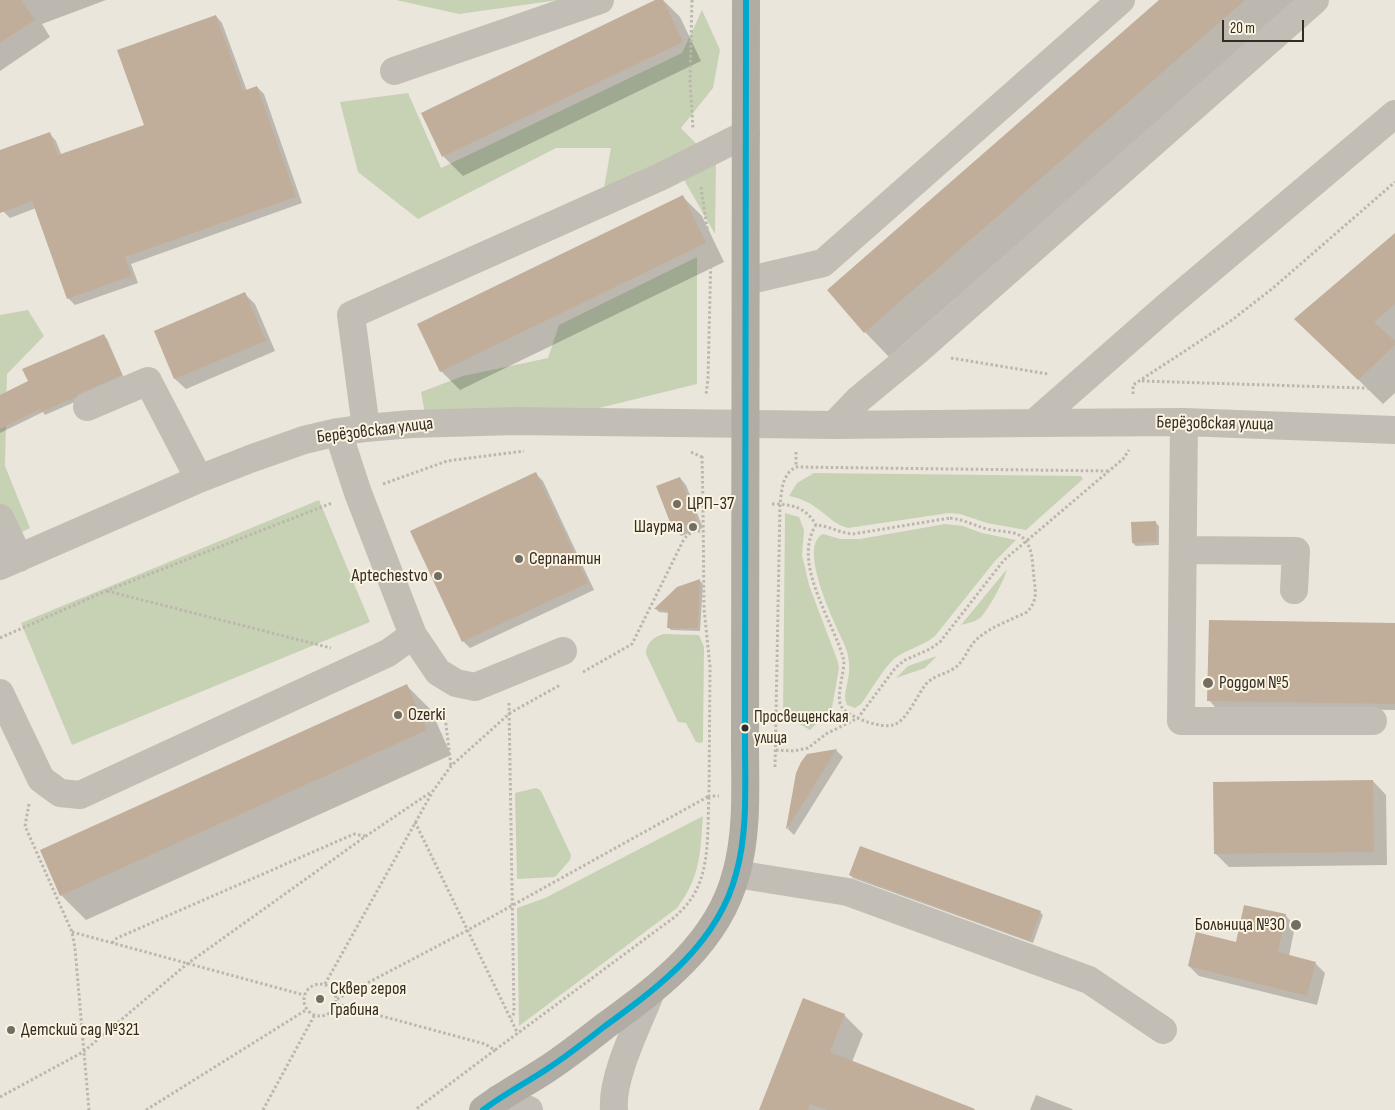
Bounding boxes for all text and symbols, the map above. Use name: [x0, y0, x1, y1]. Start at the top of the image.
scale bar: [1225, 10, 1308, 42]
text: 20 m: [1230, 19, 1255, 38]
street label: Берёзовская улица: [1156, 412, 1274, 436]
street label: Берёзовская улица: [316, 413, 434, 449]
place label: ЦРП-37: [687, 493, 734, 515]
marker: ЦРП-37: [671, 498, 683, 510]
place label: Шаурма: [634, 516, 683, 538]
marker: Шаурма: [687, 521, 699, 533]
place label: Серпантин: [529, 548, 601, 570]
marker: Серпантин: [513, 553, 525, 565]
place label: Aptechestvo: [352, 565, 428, 587]
marker: Aptechestvo: [432, 570, 444, 582]
place label: Роддом №5: [1219, 672, 1289, 694]
marker: Роддом №5: [1201, 676, 1215, 690]
place label: Ozerki: [408, 704, 446, 726]
place label: Просвещенская улица: [754, 708, 849, 748]
marker: Ozerki: [392, 709, 404, 721]
marker: Просвещенская улица: [740, 723, 750, 733]
place label: Больница №30: [1195, 914, 1285, 936]
marker: Больница №30: [1289, 918, 1303, 932]
place label: Сквер героя Грабина: [330, 978, 406, 1021]
marker: Сквер героя Грабина: [314, 993, 326, 1005]
place label: Детский сад №321: [21, 1019, 139, 1041]
marker: Детский сад №321: [5, 1024, 17, 1036]

